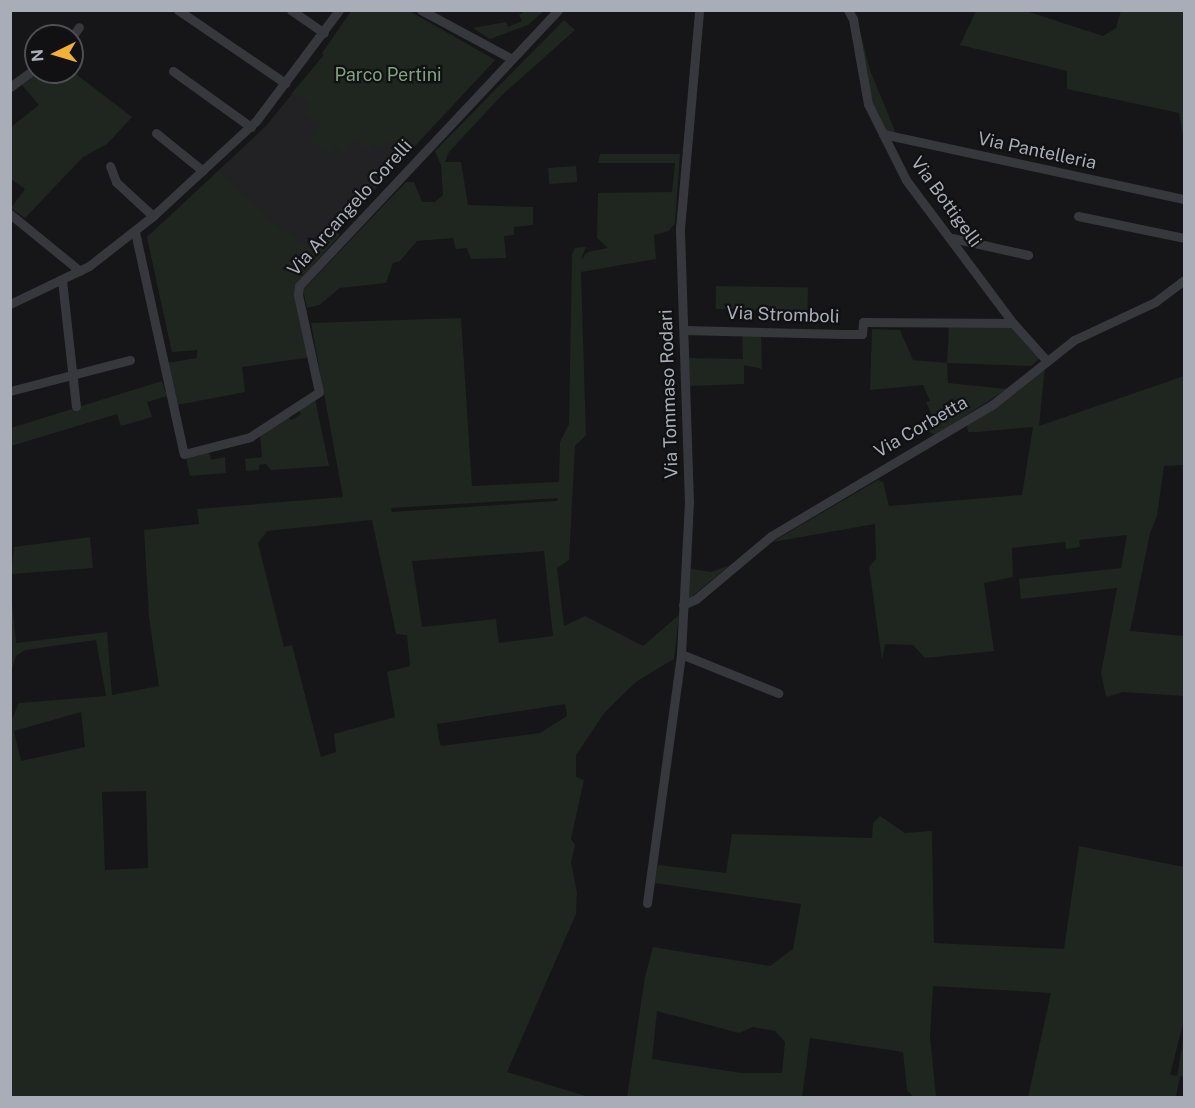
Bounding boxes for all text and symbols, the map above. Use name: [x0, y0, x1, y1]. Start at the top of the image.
north arrow: [24, 24, 84, 84]
text: N: [28, 48, 48, 63]
park label: Parco Pertini: [334, 64, 442, 86]
street label: Via Pantelleria: [976, 128, 1098, 174]
street label: Via Arcangelo Corelli: [283, 135, 417, 281]
street label: Via Bottigelli: [906, 153, 986, 251]
street label: Via Stromboli: [726, 302, 840, 328]
street label: Via Tommaso Rodari: [655, 309, 683, 479]
street label: Via Corbetta: [871, 392, 971, 462]

